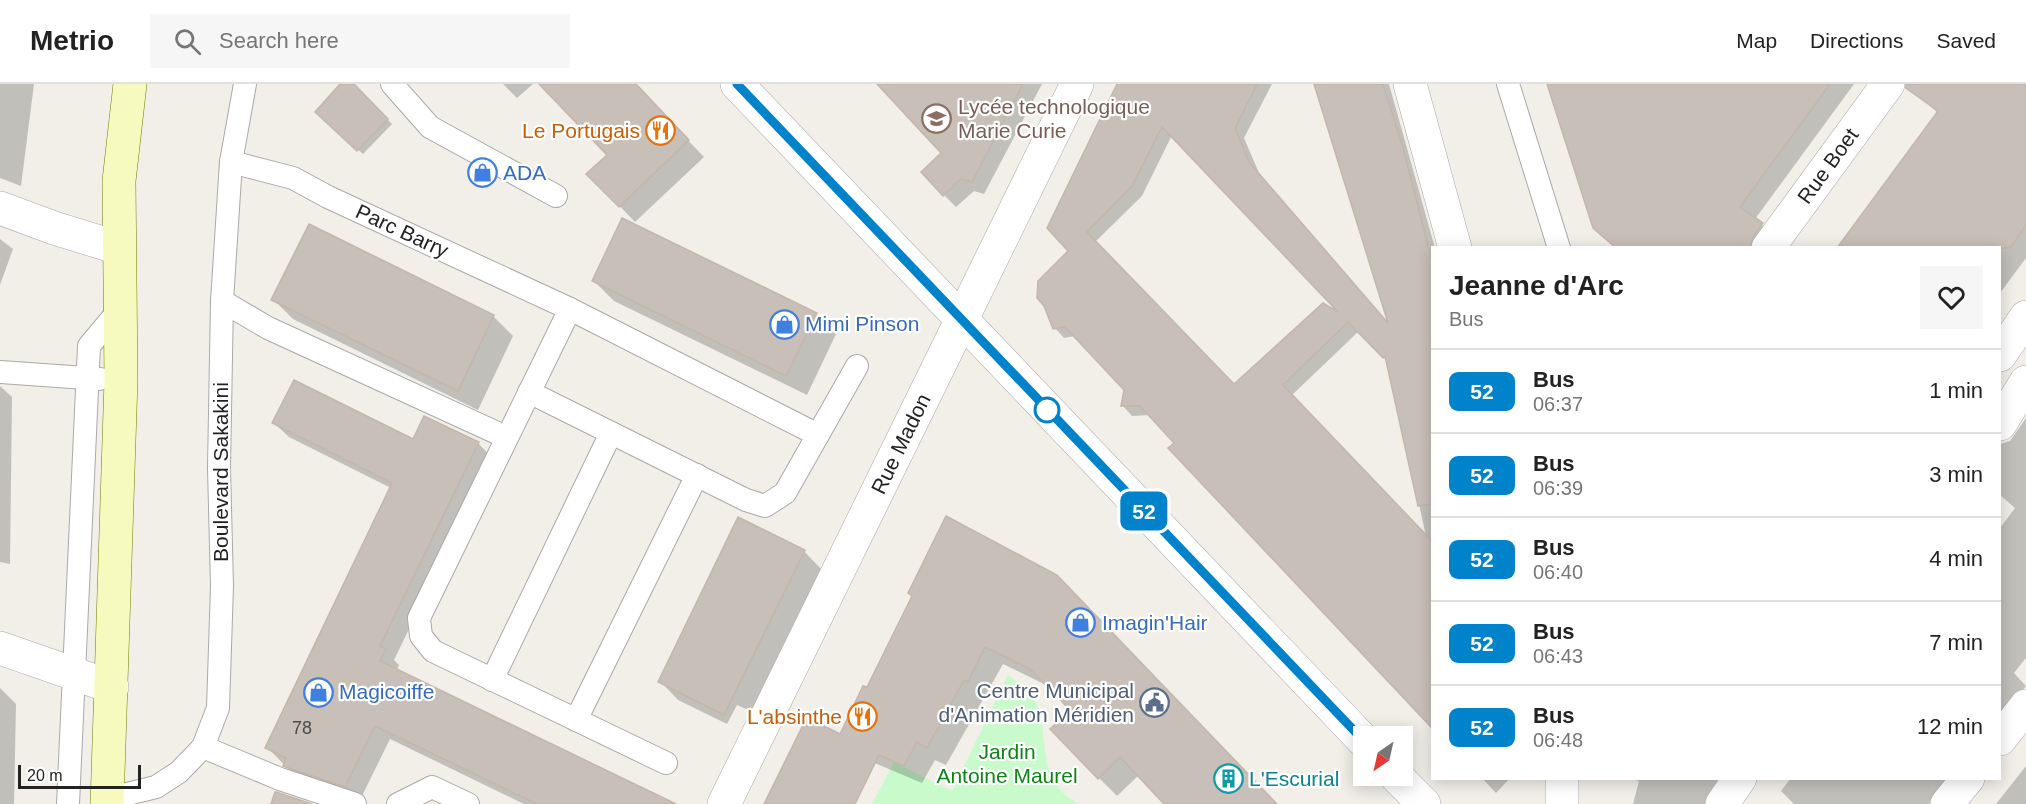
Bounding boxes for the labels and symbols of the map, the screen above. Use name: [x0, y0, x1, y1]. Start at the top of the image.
place label: Lycée technologique Marie Curie: [958, 95, 1150, 142]
school or university icon: Lycée technologique Marie Curie: [921, 103, 953, 135]
restaurant icon: Le Portugais: [645, 115, 677, 147]
place label: Le Portugais: [522, 119, 640, 142]
street label: Rue Boet: [1793, 123, 1863, 208]
shop icon: ADA: [466, 157, 498, 189]
place label: ADA: [503, 161, 546, 184]
street label: Parc Barry: [352, 199, 452, 262]
shop icon: Mimi Pinson: [768, 308, 800, 340]
place label: Mimi Pinson: [805, 312, 919, 335]
street label: Boulevard Sakakini: [209, 382, 232, 562]
street label: Rue Madon: [866, 390, 935, 498]
unlabelled marker: [1034, 397, 1060, 423]
line badge: 52: [1117, 492, 1171, 530]
shop icon: Imagin'Hair: [1065, 607, 1097, 639]
place label: Imagin'Hair: [1102, 611, 1208, 634]
shop icon: Magicoiffe: [302, 676, 334, 708]
place label: Centre Municipal d'Animation Méridien: [939, 679, 1134, 726]
place label: Magicoiffe: [339, 680, 434, 703]
public building icon: Centre Municipal d'Animation Méridien: [1139, 687, 1171, 719]
restaurant icon: L'absinthe: [847, 701, 879, 733]
place label: L'absinthe: [747, 705, 842, 728]
house number: 78: [292, 718, 312, 738]
north arrow: [1353, 726, 1413, 786]
park label: Jardin Antoine Maurel: [936, 740, 1078, 787]
scale bar: [18, 762, 141, 790]
building icon: L'Escurial: [1212, 763, 1244, 795]
place label: L'Escurial: [1249, 767, 1339, 790]

